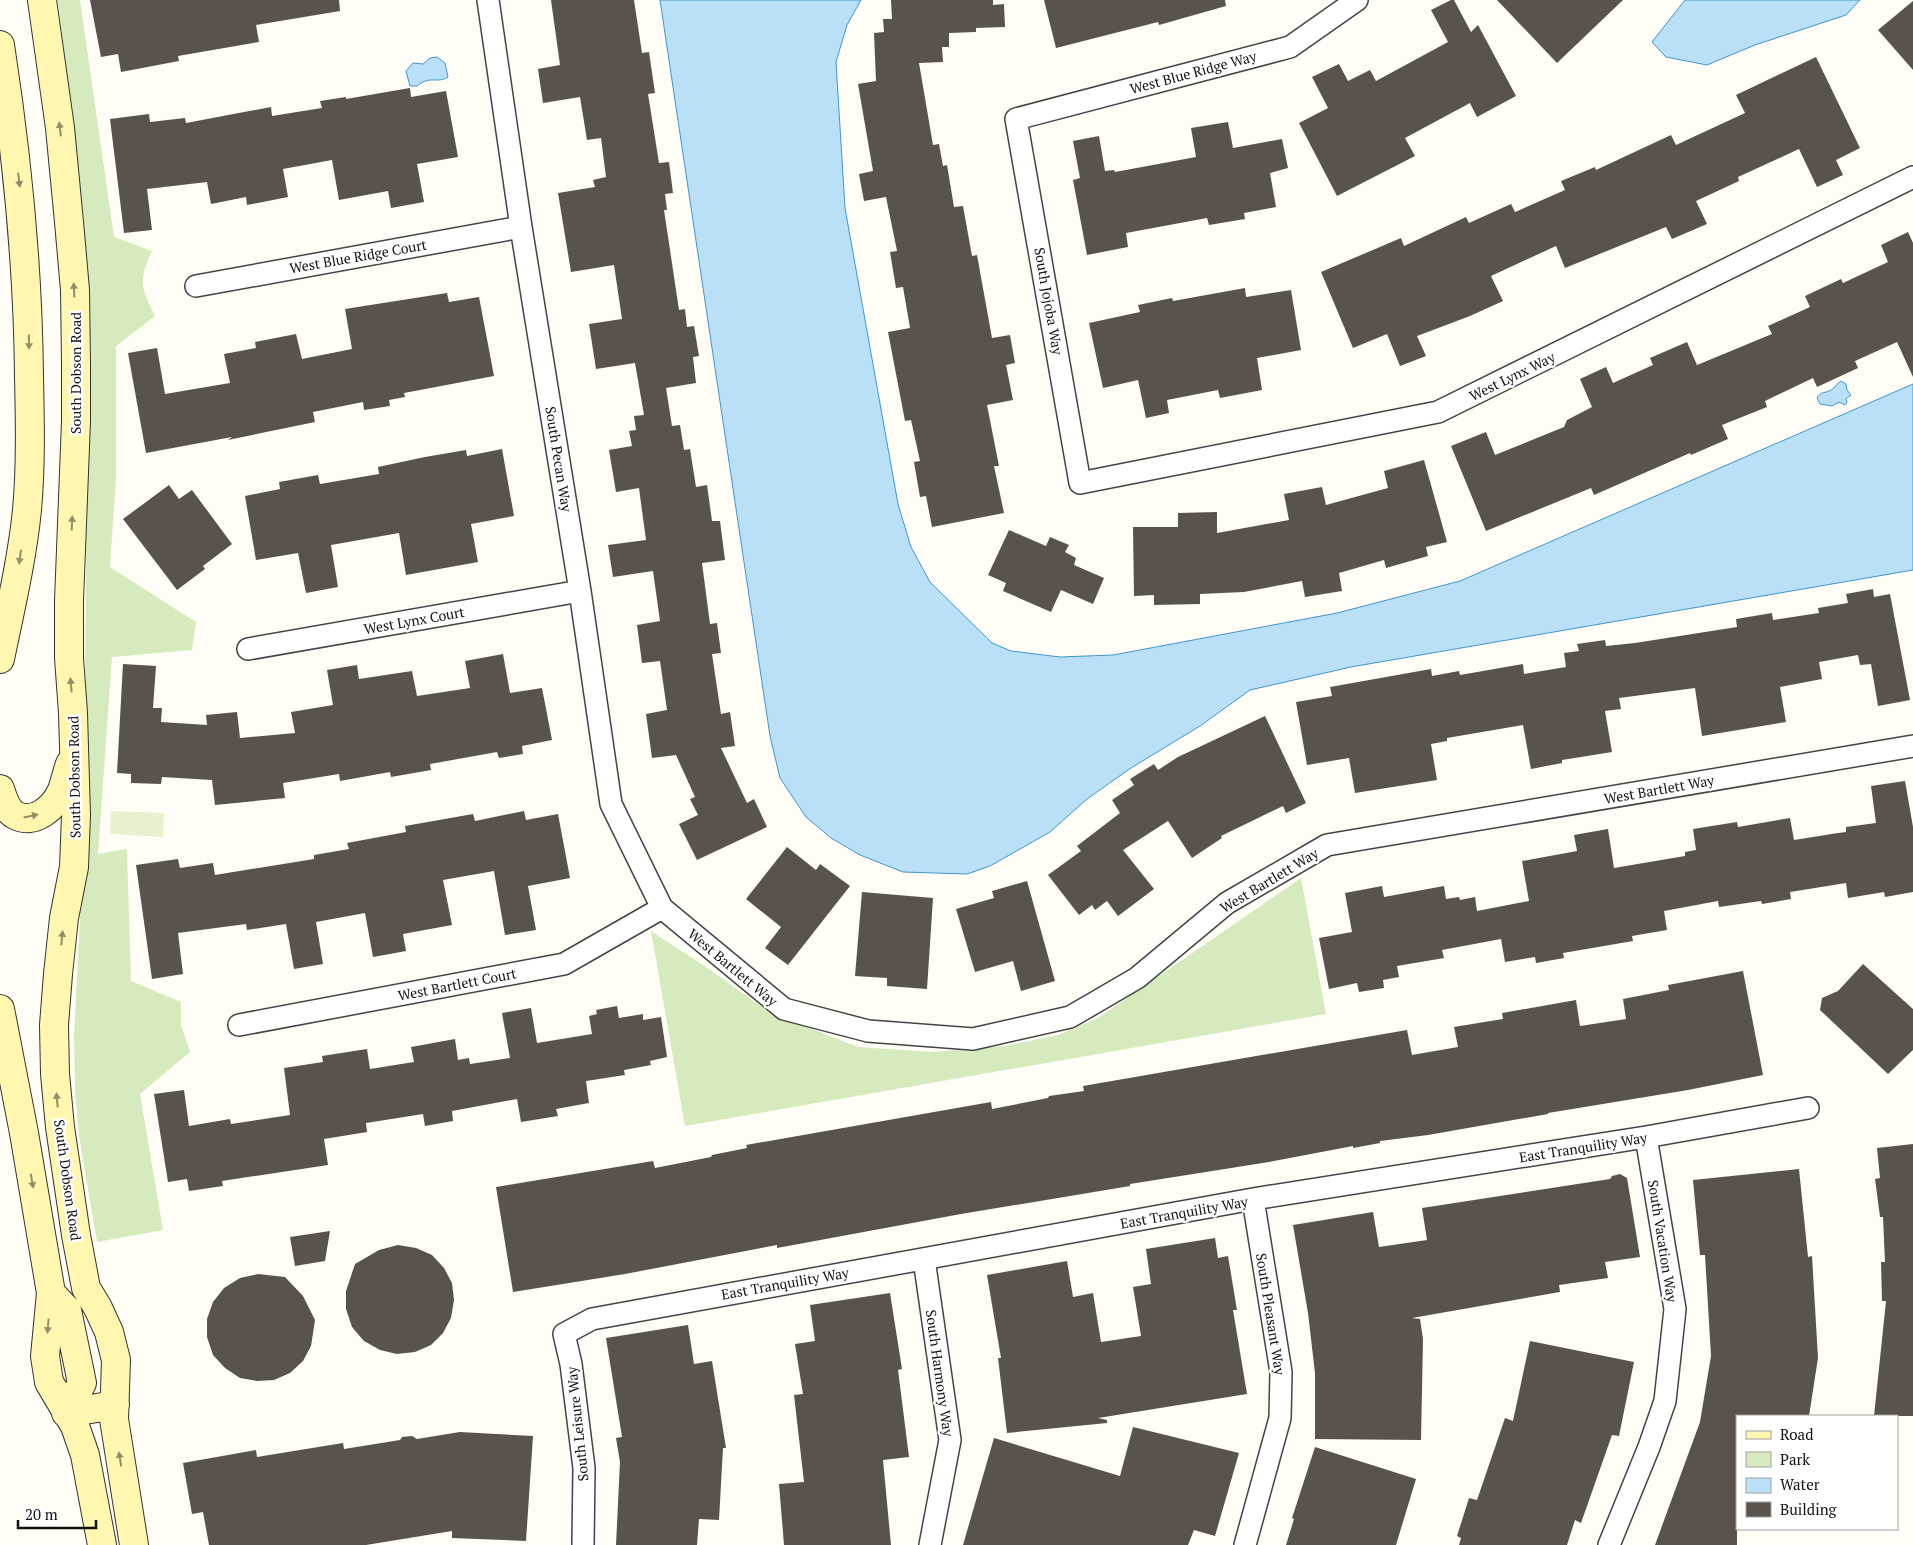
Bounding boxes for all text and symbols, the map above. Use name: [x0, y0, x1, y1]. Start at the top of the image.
street label: West Blue Ridge Way: [1128, 46, 1259, 98]
one-way arrow: [56, 120, 64, 136]
one-way arrow: [15, 172, 23, 188]
street label: West Blue Ridge Court: [288, 234, 429, 277]
street label: South Jojoba Way: [1030, 246, 1068, 357]
one-way arrow: [70, 282, 78, 298]
street label: South Dobson Road: [66, 312, 85, 434]
one-way arrow: [25, 334, 33, 350]
street label: West Lynx Way: [1466, 347, 1559, 405]
street label: South Pecan Way: [541, 405, 577, 514]
one-way arrow: [69, 515, 77, 531]
one-way arrow: [15, 550, 23, 566]
street label: West Lynx Court: [362, 602, 467, 638]
one-way arrow: [67, 677, 75, 693]
street label: South Dobson Road: [63, 716, 85, 838]
street label: West Bartlett Way: [1602, 770, 1716, 808]
one-way arrow: [24, 812, 39, 820]
street label: West Bartlett Way: [1216, 843, 1322, 917]
street label: West Bartlett Way: [684, 924, 783, 1011]
one-way arrow: [58, 930, 66, 946]
street label: West Bartlett Court: [396, 963, 519, 1005]
one-way arrow: [53, 1092, 61, 1108]
street label: South Dobson Road: [50, 1118, 86, 1242]
street label: East Tranquility Way: [1518, 1127, 1649, 1166]
one-way arrow: [29, 1173, 37, 1189]
street label: South Vacation Way: [1644, 1178, 1682, 1305]
street label: East Tranquility Way: [1119, 1191, 1250, 1233]
street label: South Pleasant Way: [1252, 1252, 1290, 1377]
street label: East Tranquility Way: [720, 1262, 851, 1304]
street label: South Harmony Way: [922, 1308, 958, 1438]
one-way arrow: [44, 1319, 52, 1335]
street label: South Leisure Way: [561, 1365, 592, 1482]
legend: [1736, 1415, 1898, 1530]
text: Road: [1780, 1424, 1813, 1444]
text: Park: [1780, 1449, 1810, 1469]
one-way arrow: [116, 1451, 124, 1467]
text: Water: [1780, 1474, 1820, 1494]
scale bar: [18, 1498, 95, 1530]
text: Building: [1780, 1499, 1838, 1519]
text: 20 m: [25, 1504, 58, 1524]

